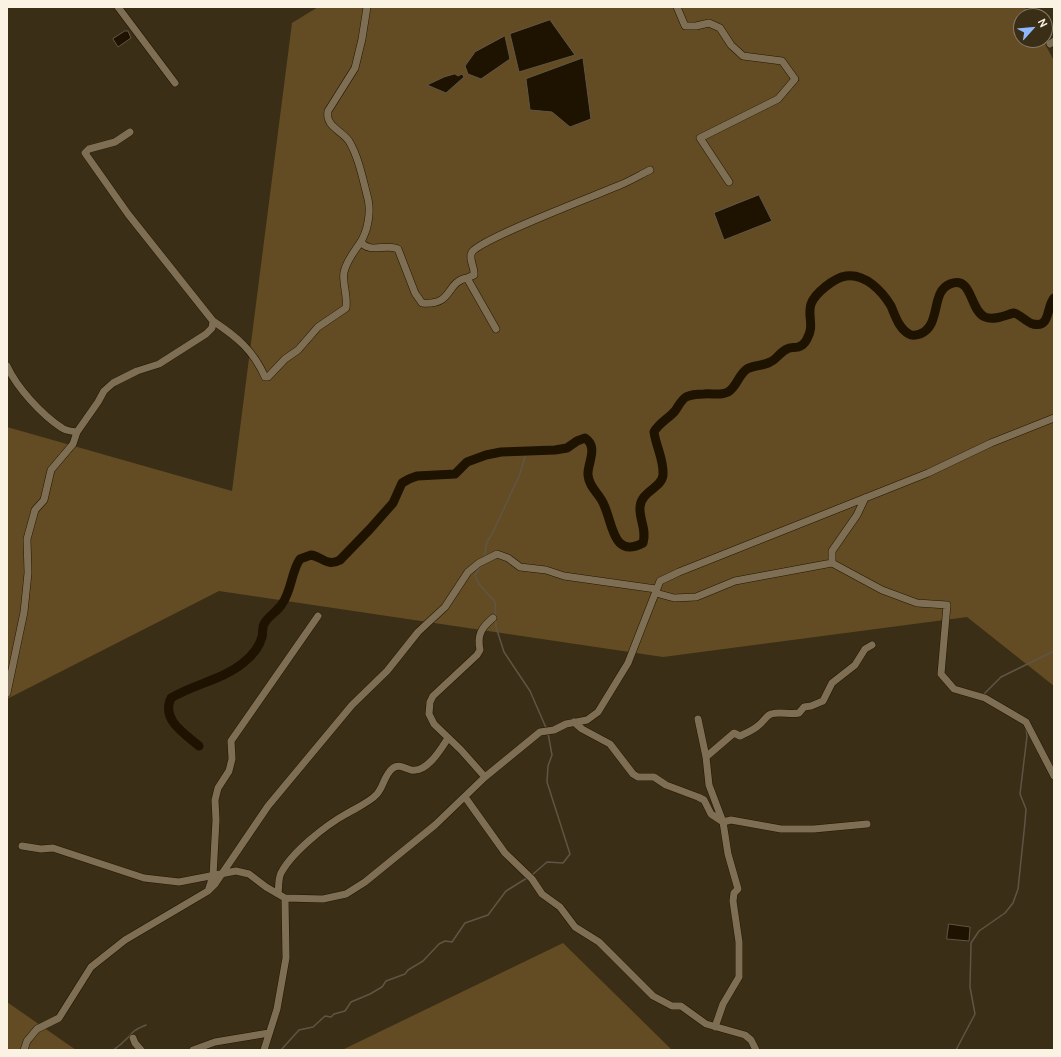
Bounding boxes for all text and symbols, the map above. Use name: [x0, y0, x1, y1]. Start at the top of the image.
north arrow: [1013, 8, 1053, 48]
text: N: [1035, 16, 1051, 30]

